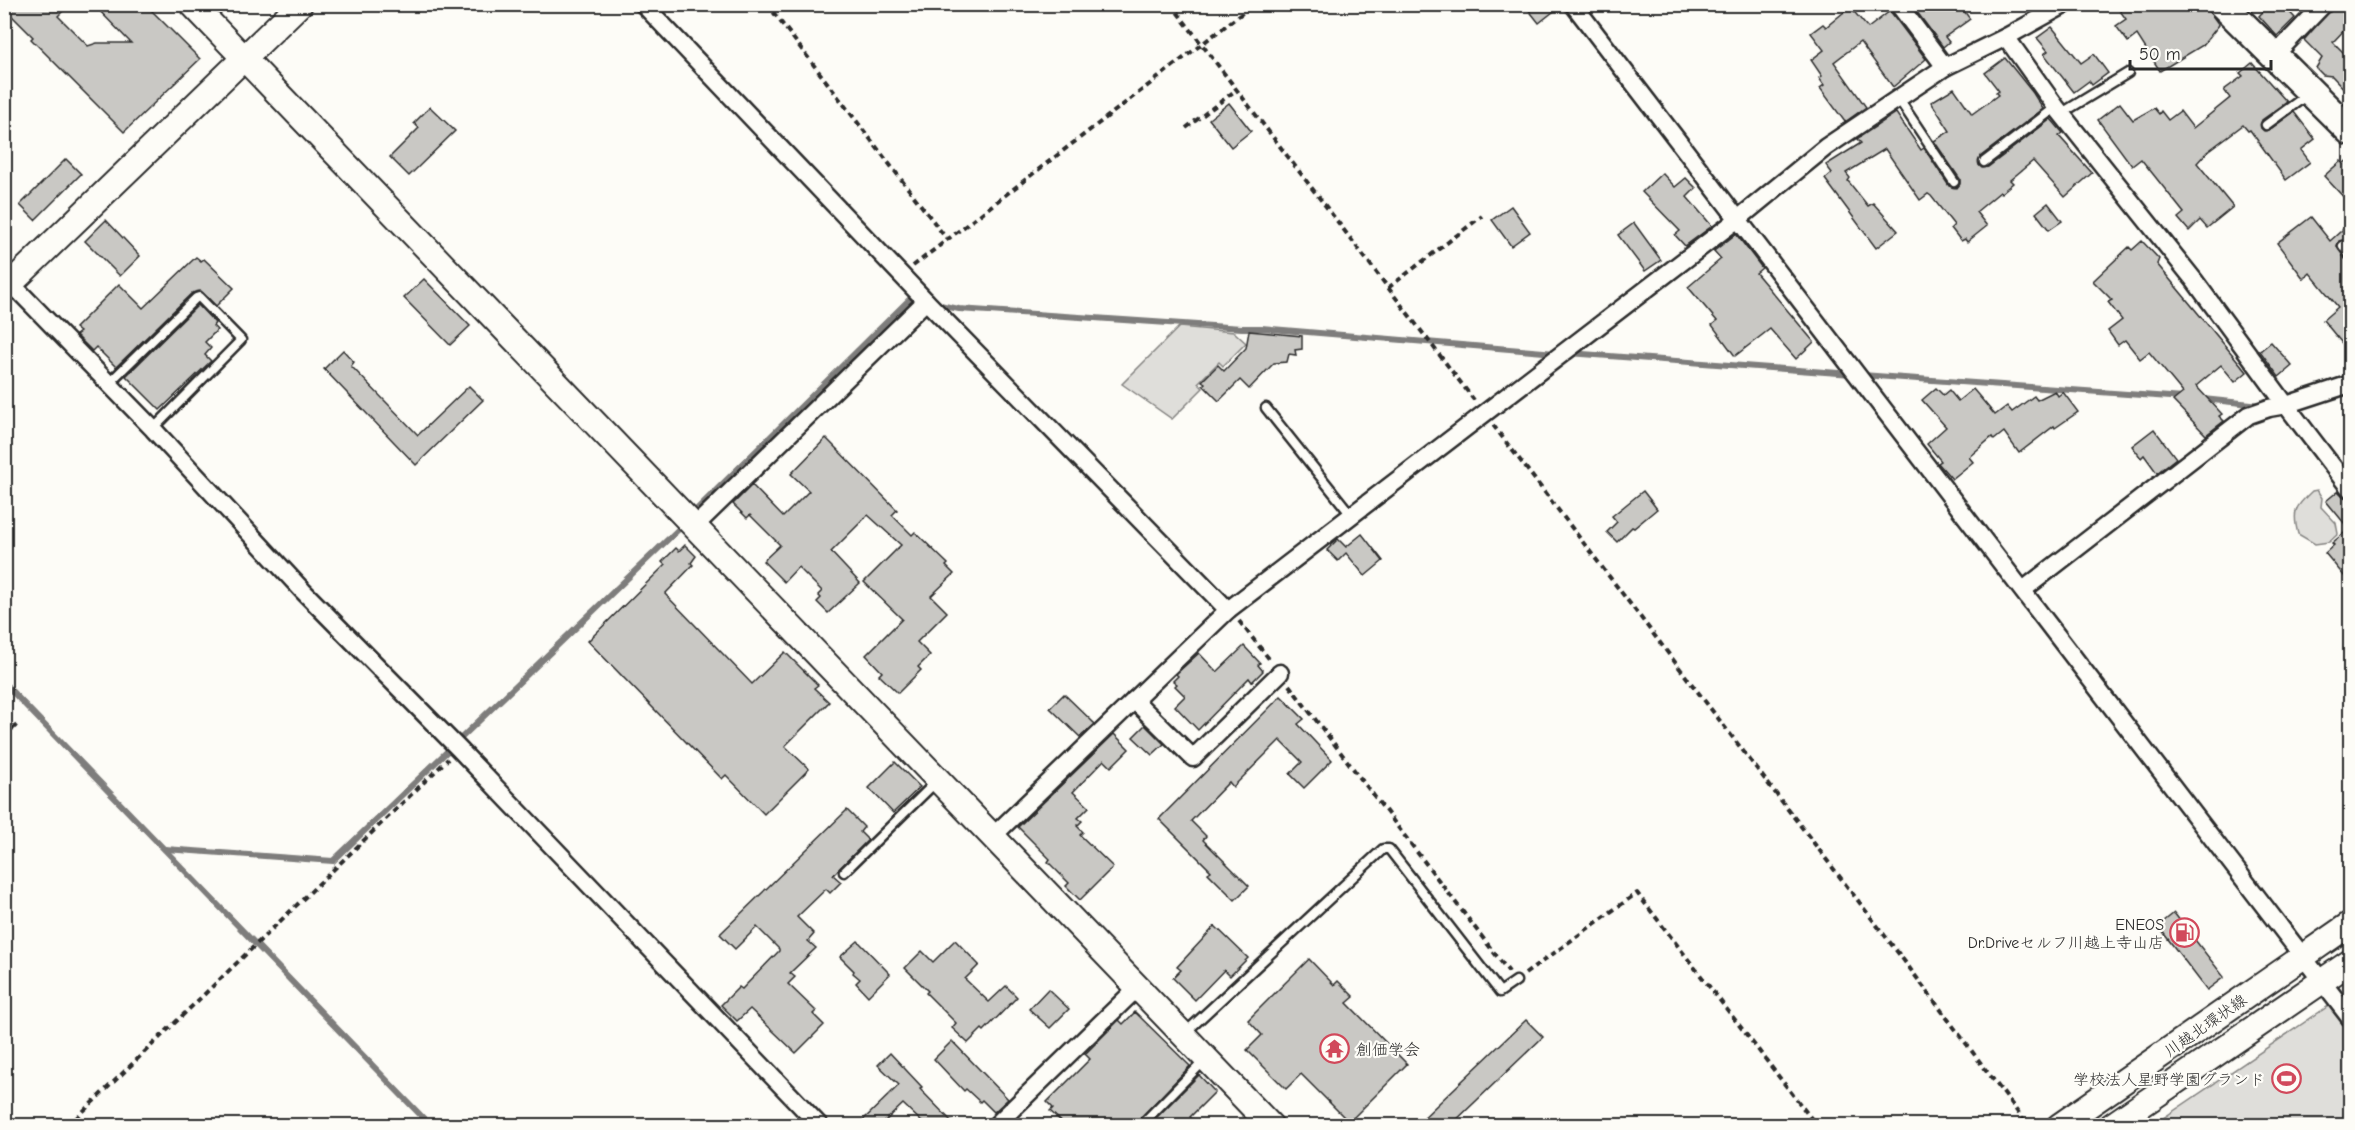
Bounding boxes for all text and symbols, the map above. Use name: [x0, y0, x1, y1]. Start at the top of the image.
scale bar: [2130, 33, 2271, 71]
text: 50 m: [2139, 44, 2181, 65]
place label: ENEOS Dr.Driveセルフ川越上寺山店: [1968, 916, 2164, 952]
fuel station icon: ENEOS Dr.Driveセルフ川越上寺山店: [2169, 917, 2201, 949]
street label: 川越北環状線: [2161, 991, 2250, 1061]
temple icon: 創価学会: [1319, 1033, 1351, 1065]
place label: 創価学会: [1356, 1041, 1420, 1059]
sports icon: 学校法人星野学園グランド: [2270, 1063, 2302, 1095]
place label: 学校法人星野学園グランド: [2073, 1071, 2265, 1089]

